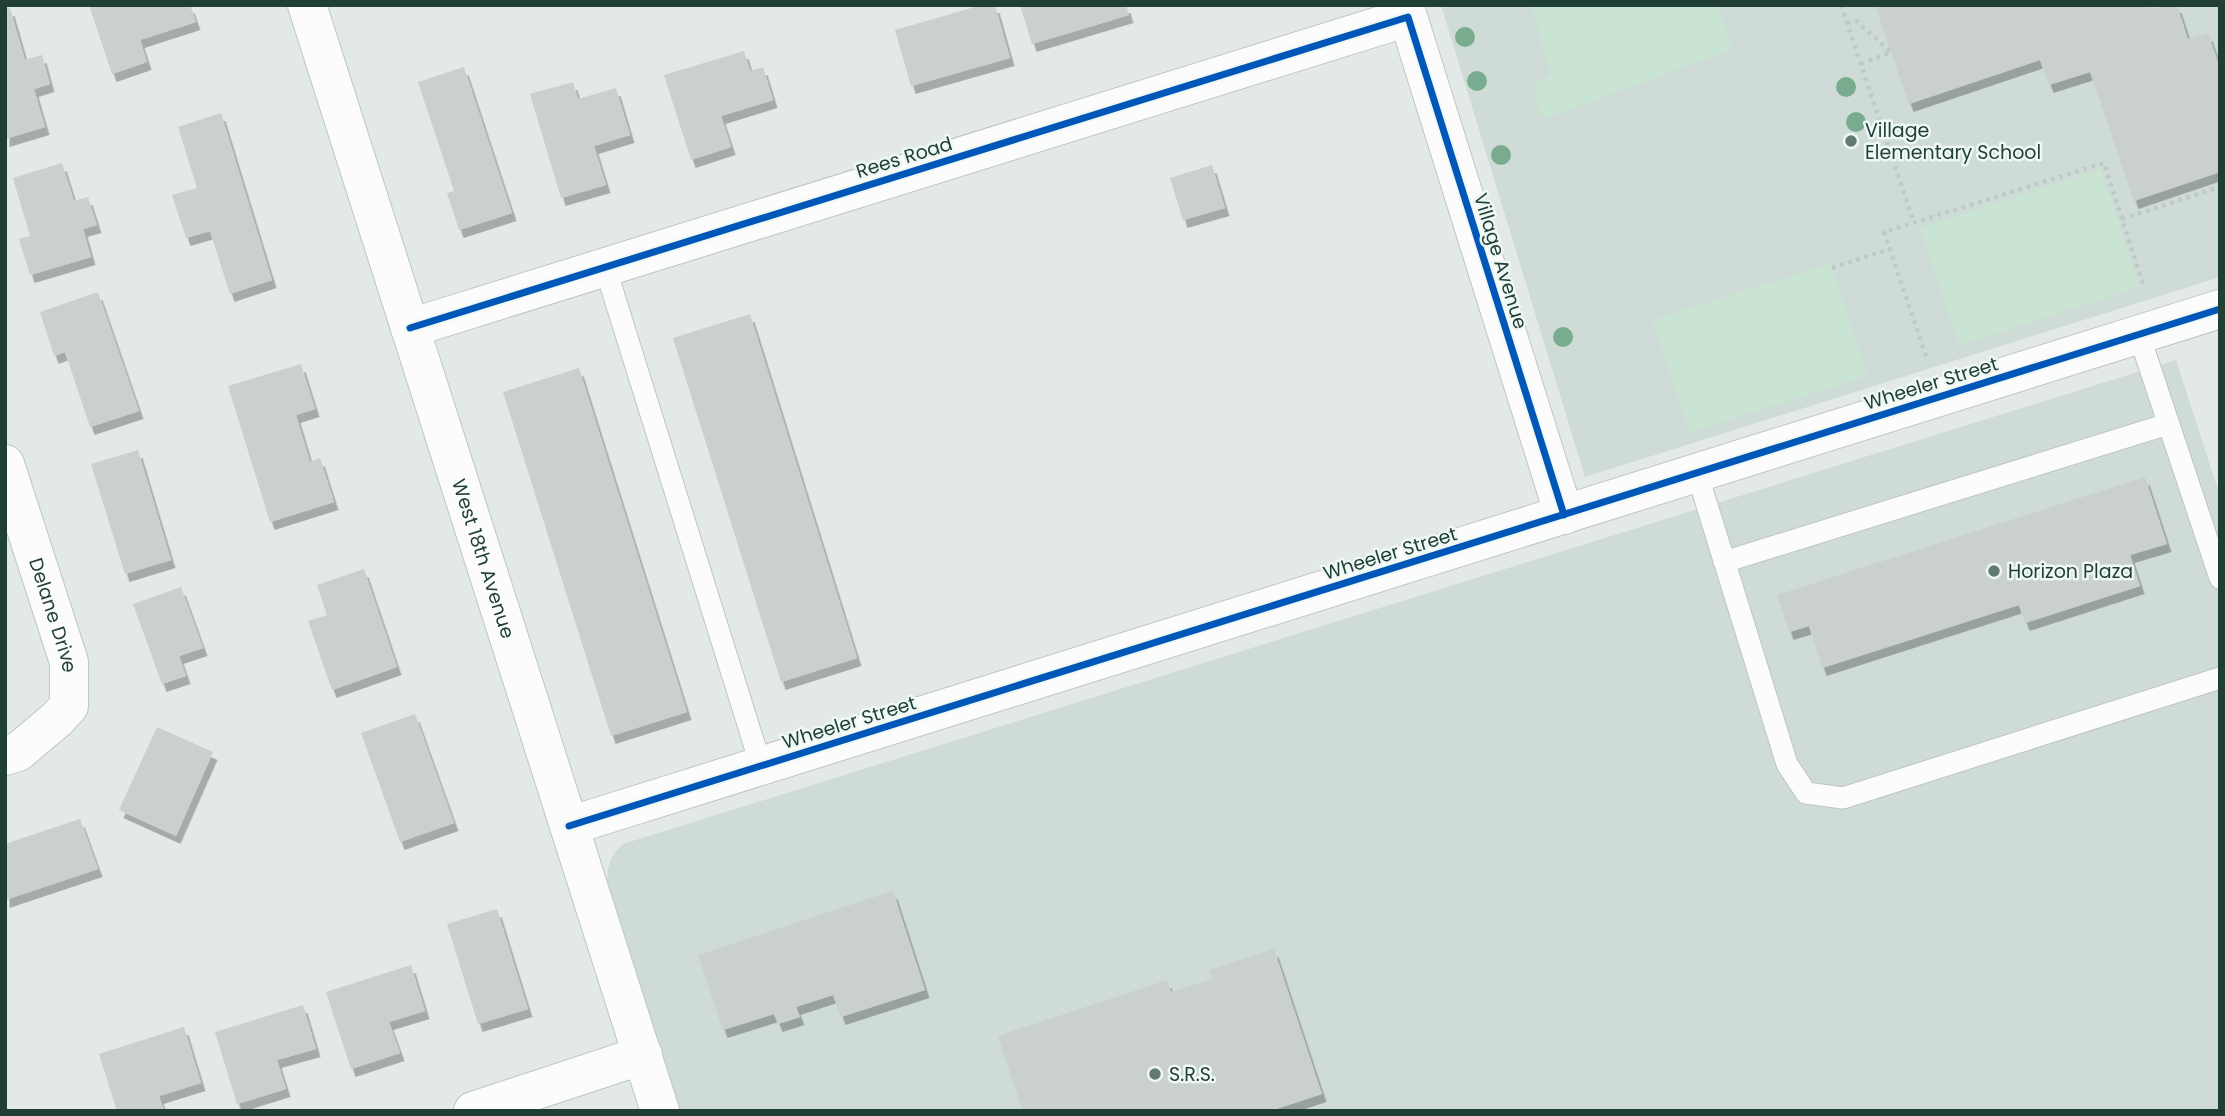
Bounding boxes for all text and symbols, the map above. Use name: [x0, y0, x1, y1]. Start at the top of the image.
place label: Village Elementary School: [1865, 117, 2041, 166]
street label: Rees Road: [853, 130, 956, 185]
marker: Village Elementary School: [1843, 133, 1859, 149]
street label: Village Avenue: [1467, 190, 1534, 332]
street label: Wheeler Street: [1861, 350, 2001, 417]
street label: West 18th Avenue: [445, 476, 521, 642]
street label: Wheeler Street: [1320, 520, 1460, 587]
street label: Delane Drive: [22, 554, 82, 673]
place label: Horizon Plaza: [2008, 558, 2133, 585]
marker: Horizon Plaza: [1986, 563, 2002, 579]
street label: Wheeler Street: [779, 689, 919, 756]
place label: S.R.S.: [1169, 1061, 1215, 1088]
marker: S.R.S.: [1147, 1066, 1163, 1082]

